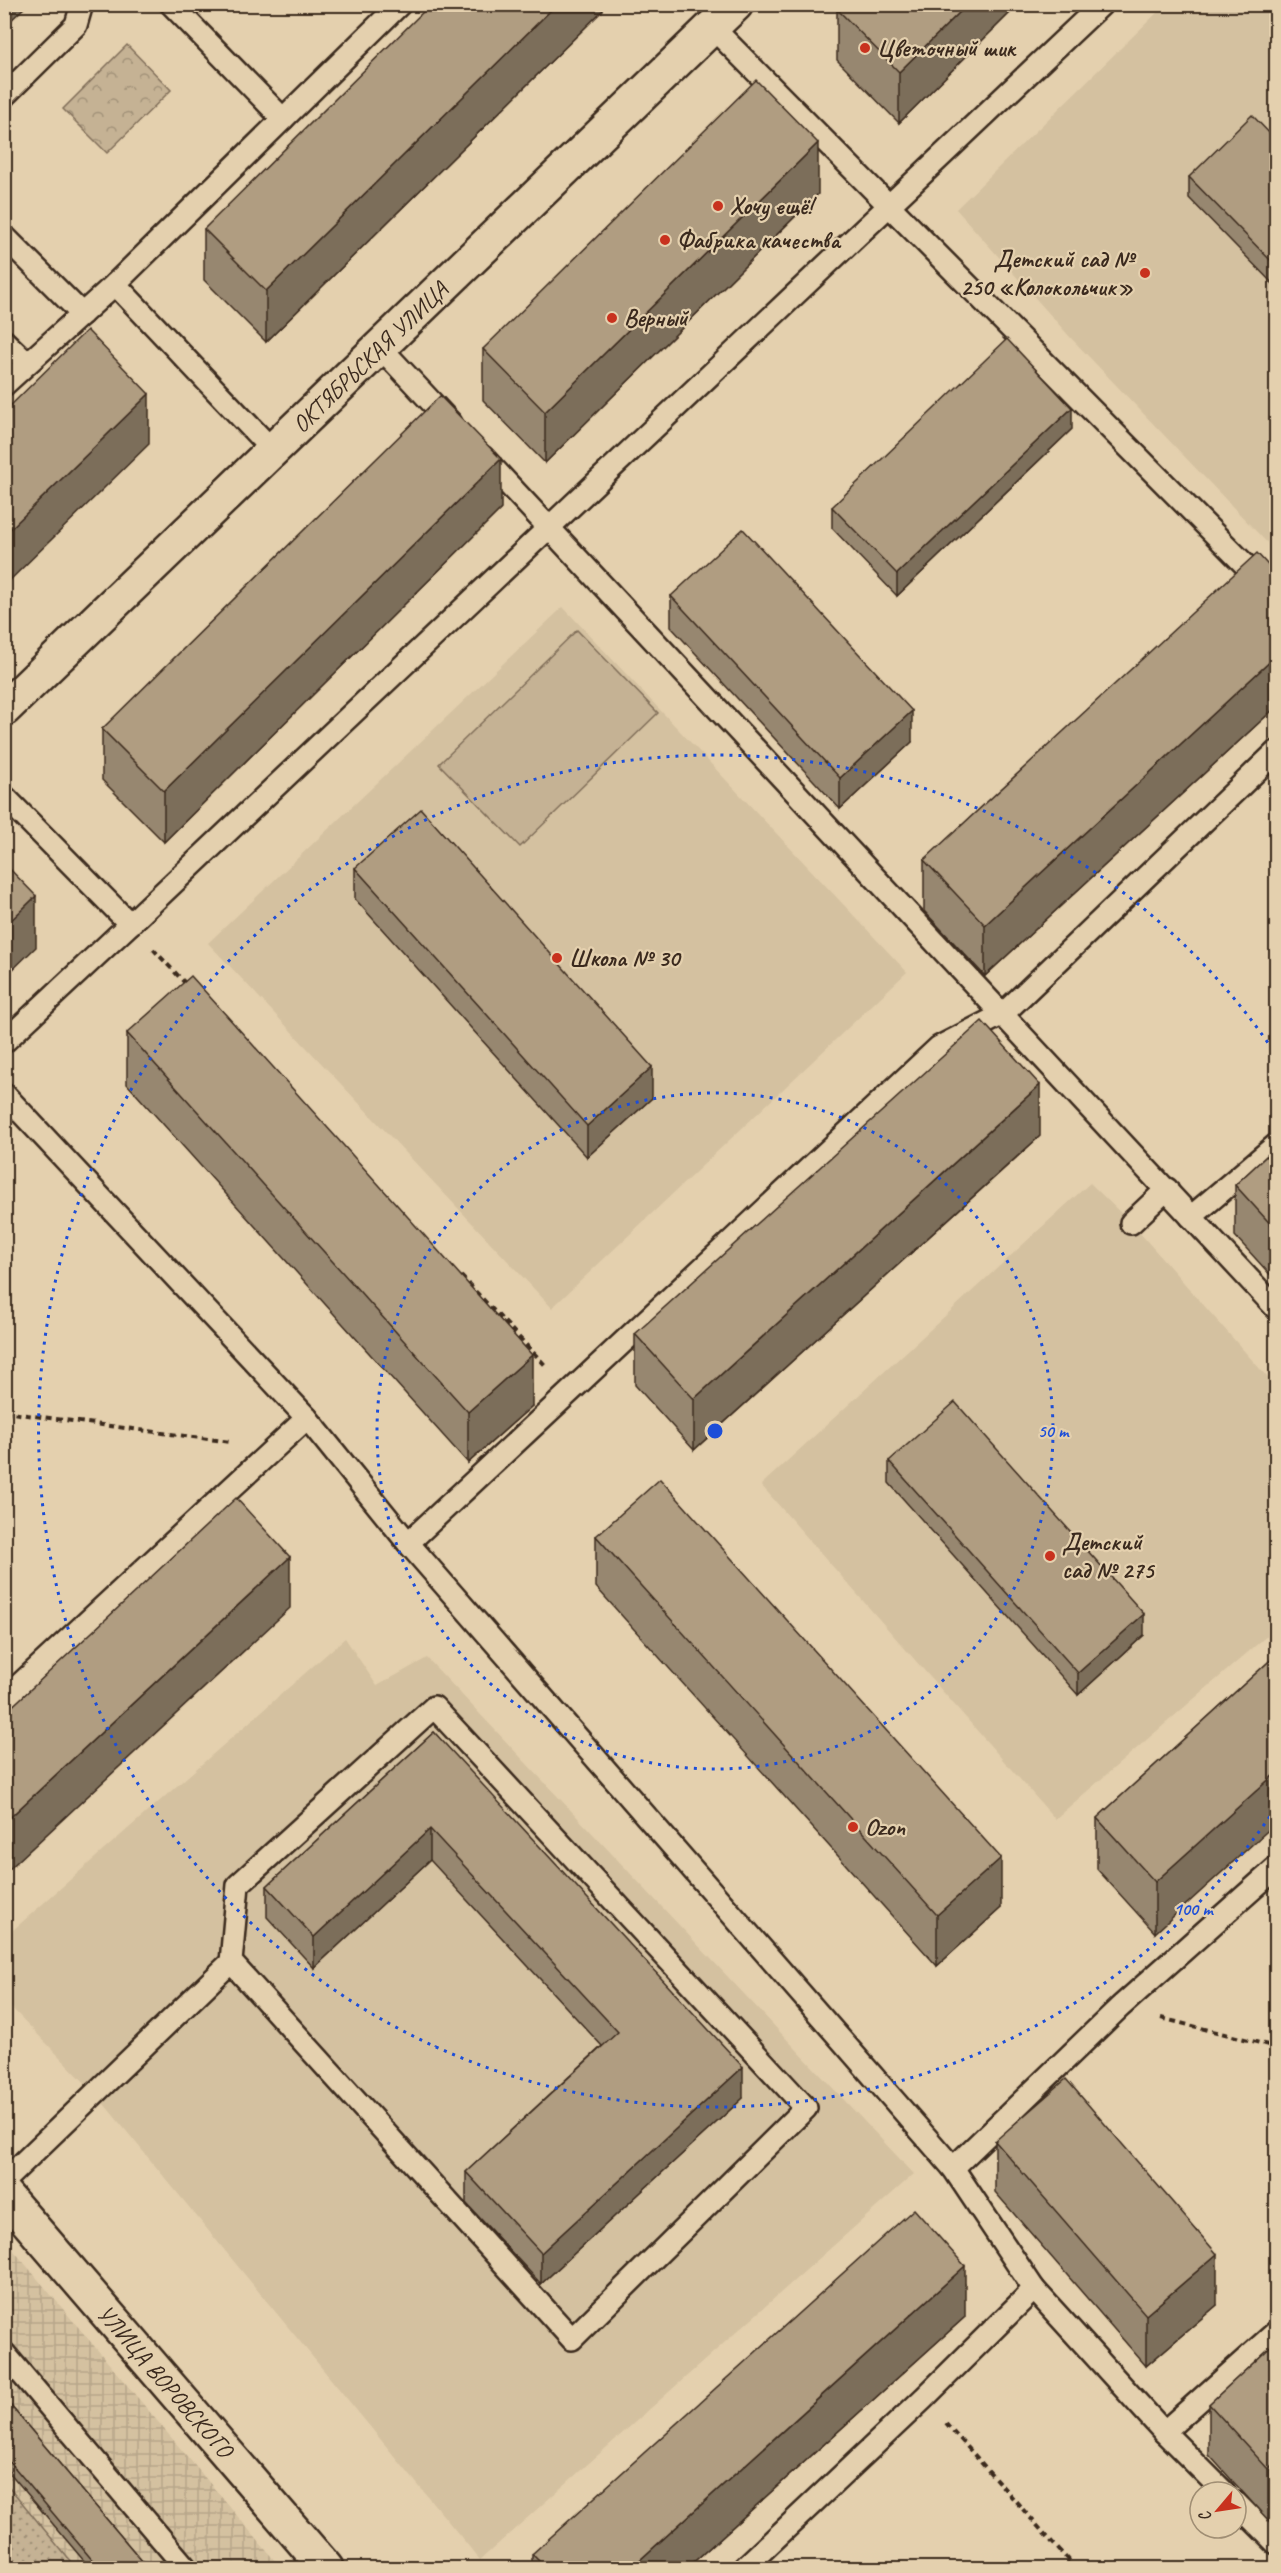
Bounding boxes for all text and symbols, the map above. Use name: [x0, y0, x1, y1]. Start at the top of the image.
place label: Цветочный шик: [877, 33, 1018, 63]
marker: Цветочный шик: [858, 41, 872, 55]
place label: Хочу ещё!: [730, 191, 817, 221]
marker: Хочу ещё!: [711, 199, 725, 213]
place label: Фабрика качества: [677, 225, 842, 255]
marker: Фабрика качества: [658, 233, 672, 247]
place label: Детский сад № 250 «Колокольчик»: [960, 244, 1137, 302]
marker: Детский сад № 250 «Колокольчик»: [1138, 266, 1152, 280]
street label: ОКТЯБРЬСКАЯ УЛИЦА: [286, 274, 455, 439]
place label: Верный: [624, 303, 690, 333]
marker: Верный: [605, 311, 619, 325]
place label: Школа № 30: [569, 943, 681, 973]
marker: Школа № 30: [550, 951, 564, 965]
text: 50 m: [1038, 1420, 1070, 1442]
centre of rings: [705, 1421, 725, 1441]
place label: Детский сад № 275: [1062, 1527, 1156, 1585]
marker: Детский сад № 275: [1043, 1549, 1057, 1563]
place label: Ozon: [865, 1812, 906, 1842]
marker: Ozon: [846, 1820, 860, 1834]
text: 100 m: [1174, 1898, 1214, 1920]
street label: УЛИЦА ВОРОВСКОГО: [91, 2299, 241, 2466]
north arrow: [1188, 2480, 1248, 2540]
text: С: [1194, 2507, 1216, 2525]

